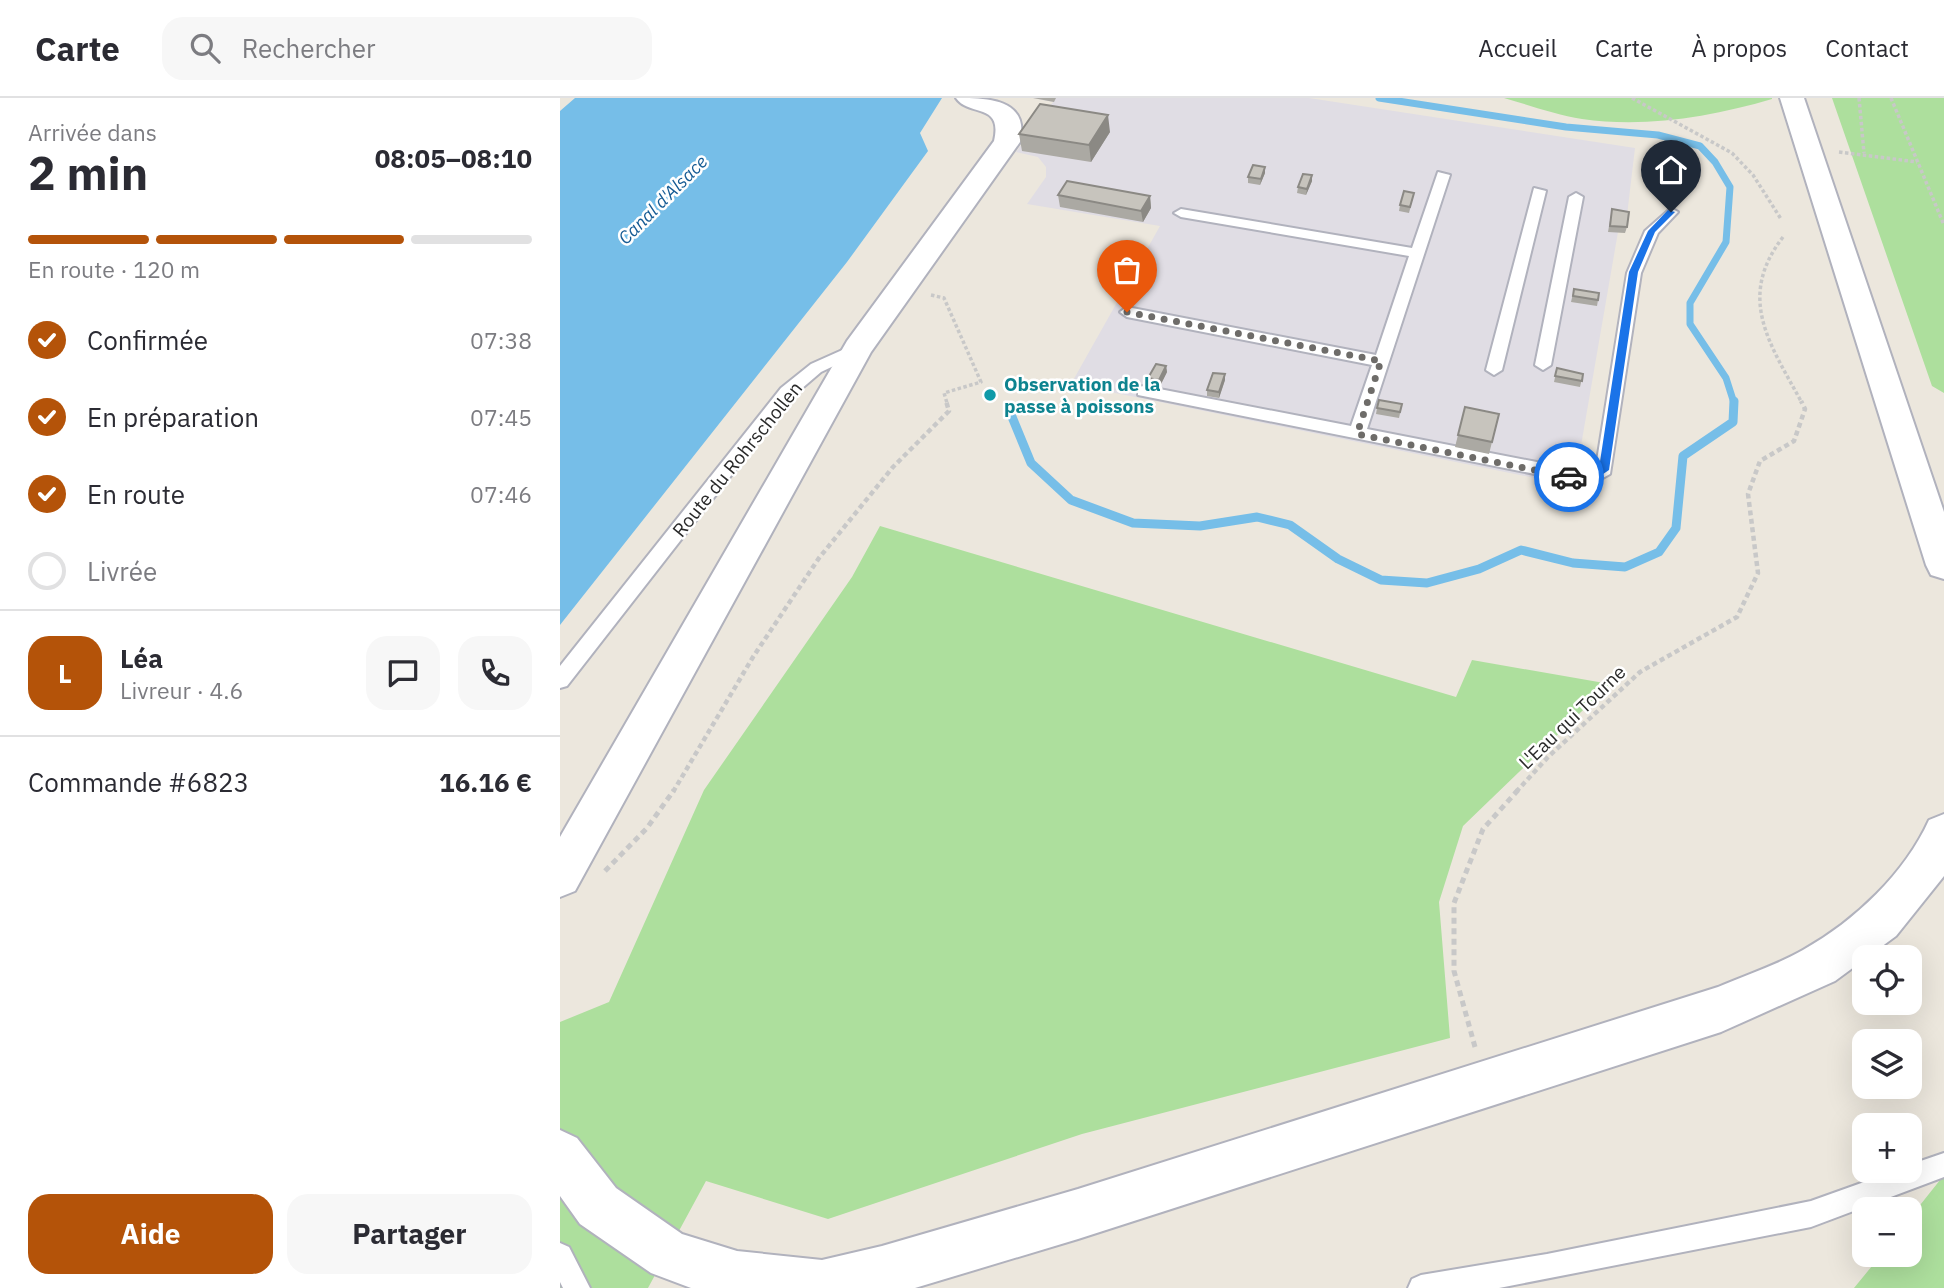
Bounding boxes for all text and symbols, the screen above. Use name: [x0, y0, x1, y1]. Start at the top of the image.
search box: [162, 17, 652, 80]
text: Carte: [35, 27, 120, 70]
icon: search: [186, 29, 224, 67]
text: Rechercher: [242, 31, 376, 65]
text: Accueil: [1478, 32, 1557, 64]
text: Carte: [1595, 32, 1653, 64]
text: À propos: [1691, 32, 1787, 64]
text: Contact: [1825, 32, 1909, 64]
text: Arrivée dans: [28, 117, 157, 147]
pin: [1641, 140, 1701, 212]
text: 08:05–08:10: [375, 141, 532, 175]
text: 2 min: [28, 143, 148, 203]
water label: Canal d'Alsace: [613, 150, 712, 249]
icon: home: [1652, 151, 1690, 189]
pin: [1097, 240, 1157, 312]
icon: bag: [1108, 251, 1146, 289]
text: En route · 120 m: [28, 254, 200, 284]
icon: check: [28, 321, 66, 359]
text: Confirmée: [87, 323, 208, 357]
text: 07:38: [470, 325, 532, 355]
place label: Observation de la passe à poissons: [1004, 372, 1161, 418]
street label: Route du Rohrschollen: [667, 376, 807, 542]
marker: Observation de la passe à poissons: [982, 387, 998, 403]
icon: check: [28, 398, 66, 436]
text: En préparation: [87, 400, 259, 434]
text: 07:45: [470, 402, 532, 432]
courier: [1534, 442, 1604, 512]
icon: car: [1550, 458, 1588, 496]
icon: check: [28, 475, 66, 513]
text: En route: [87, 477, 185, 511]
text: 07:46: [470, 479, 532, 509]
text: Livrée: [87, 554, 157, 588]
button: chat: [366, 636, 440, 710]
button: phone: [458, 636, 532, 710]
text: Léa: [120, 641, 163, 675]
text: L: [58, 656, 72, 690]
street label: L'Eau qui Tourne: [1513, 660, 1631, 774]
text: Livreur · 4.6: [120, 675, 243, 705]
text: Commande #6823: [28, 765, 249, 799]
text: 16.16 €: [439, 765, 532, 799]
map controls: [1852, 945, 1922, 1267]
button: locate: [1852, 945, 1922, 1015]
button: layers: [1852, 1029, 1922, 1099]
button: +: [1852, 1113, 1922, 1183]
button: Aide: [28, 1194, 273, 1274]
button: Partager: [287, 1194, 532, 1274]
button: −: [1852, 1197, 1922, 1267]

